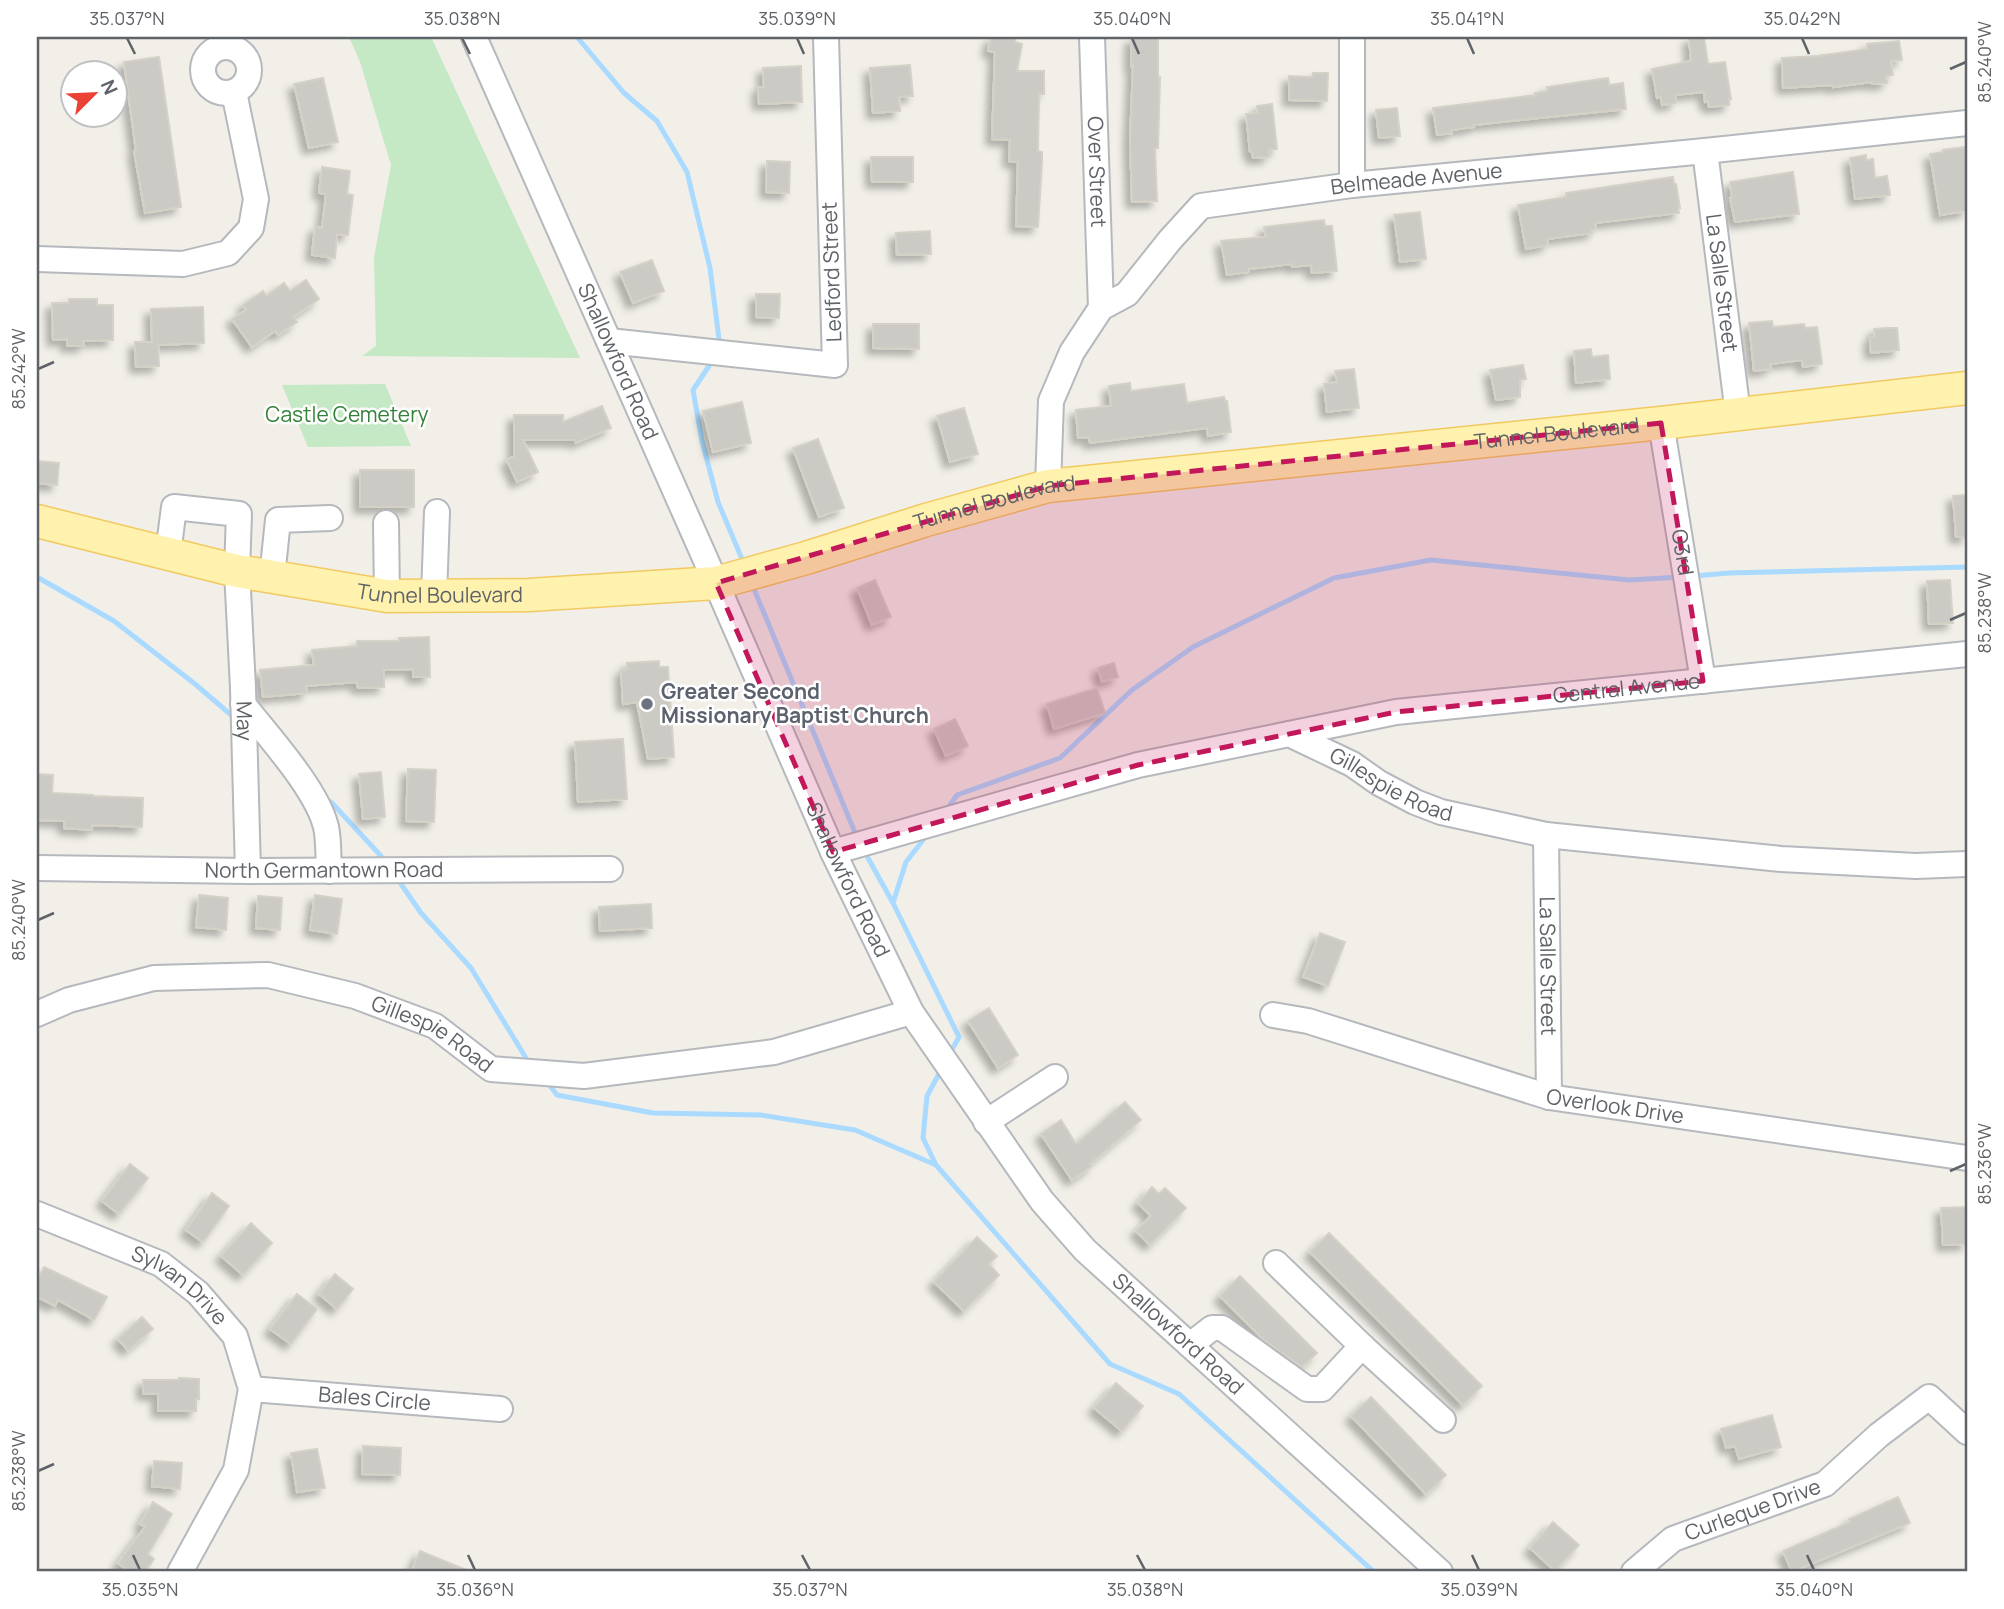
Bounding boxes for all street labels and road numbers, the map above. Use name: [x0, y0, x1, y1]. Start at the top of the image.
street label: Over Street: [1082, 116, 1113, 228]
street label: Belmeade Avenue: [1329, 156, 1504, 201]
street label: Ledford Street: [815, 201, 847, 343]
street label: La Salle Street: [1700, 212, 1745, 354]
street label: Shallowford Road: [572, 279, 666, 444]
street label: Tunnel Boulevard: [1473, 410, 1641, 455]
street label: Tunnel Boulevard: [910, 468, 1077, 536]
street label: O3rd: [1665, 527, 1701, 577]
street label: Tunnel Boulevard: [355, 576, 523, 610]
street label: Central Avenue: [1552, 666, 1701, 709]
street label: May: [230, 701, 259, 741]
street label: Gillespie Road: [1325, 740, 1456, 827]
street label: Shallowford Road: [800, 798, 897, 962]
street label: North Germantown Road: [204, 855, 443, 884]
street label: La Salle Street: [1534, 896, 1563, 1036]
street label: Gillespie Road: [368, 988, 499, 1079]
street label: Overlook Drive: [1545, 1082, 1686, 1130]
street label: Sylvan Drive: [128, 1239, 234, 1331]
street label: Shallowford Road: [1107, 1267, 1250, 1400]
street label: Bales Circle: [317, 1379, 432, 1416]
street label: Curleque Drive: [1681, 1472, 1824, 1547]

